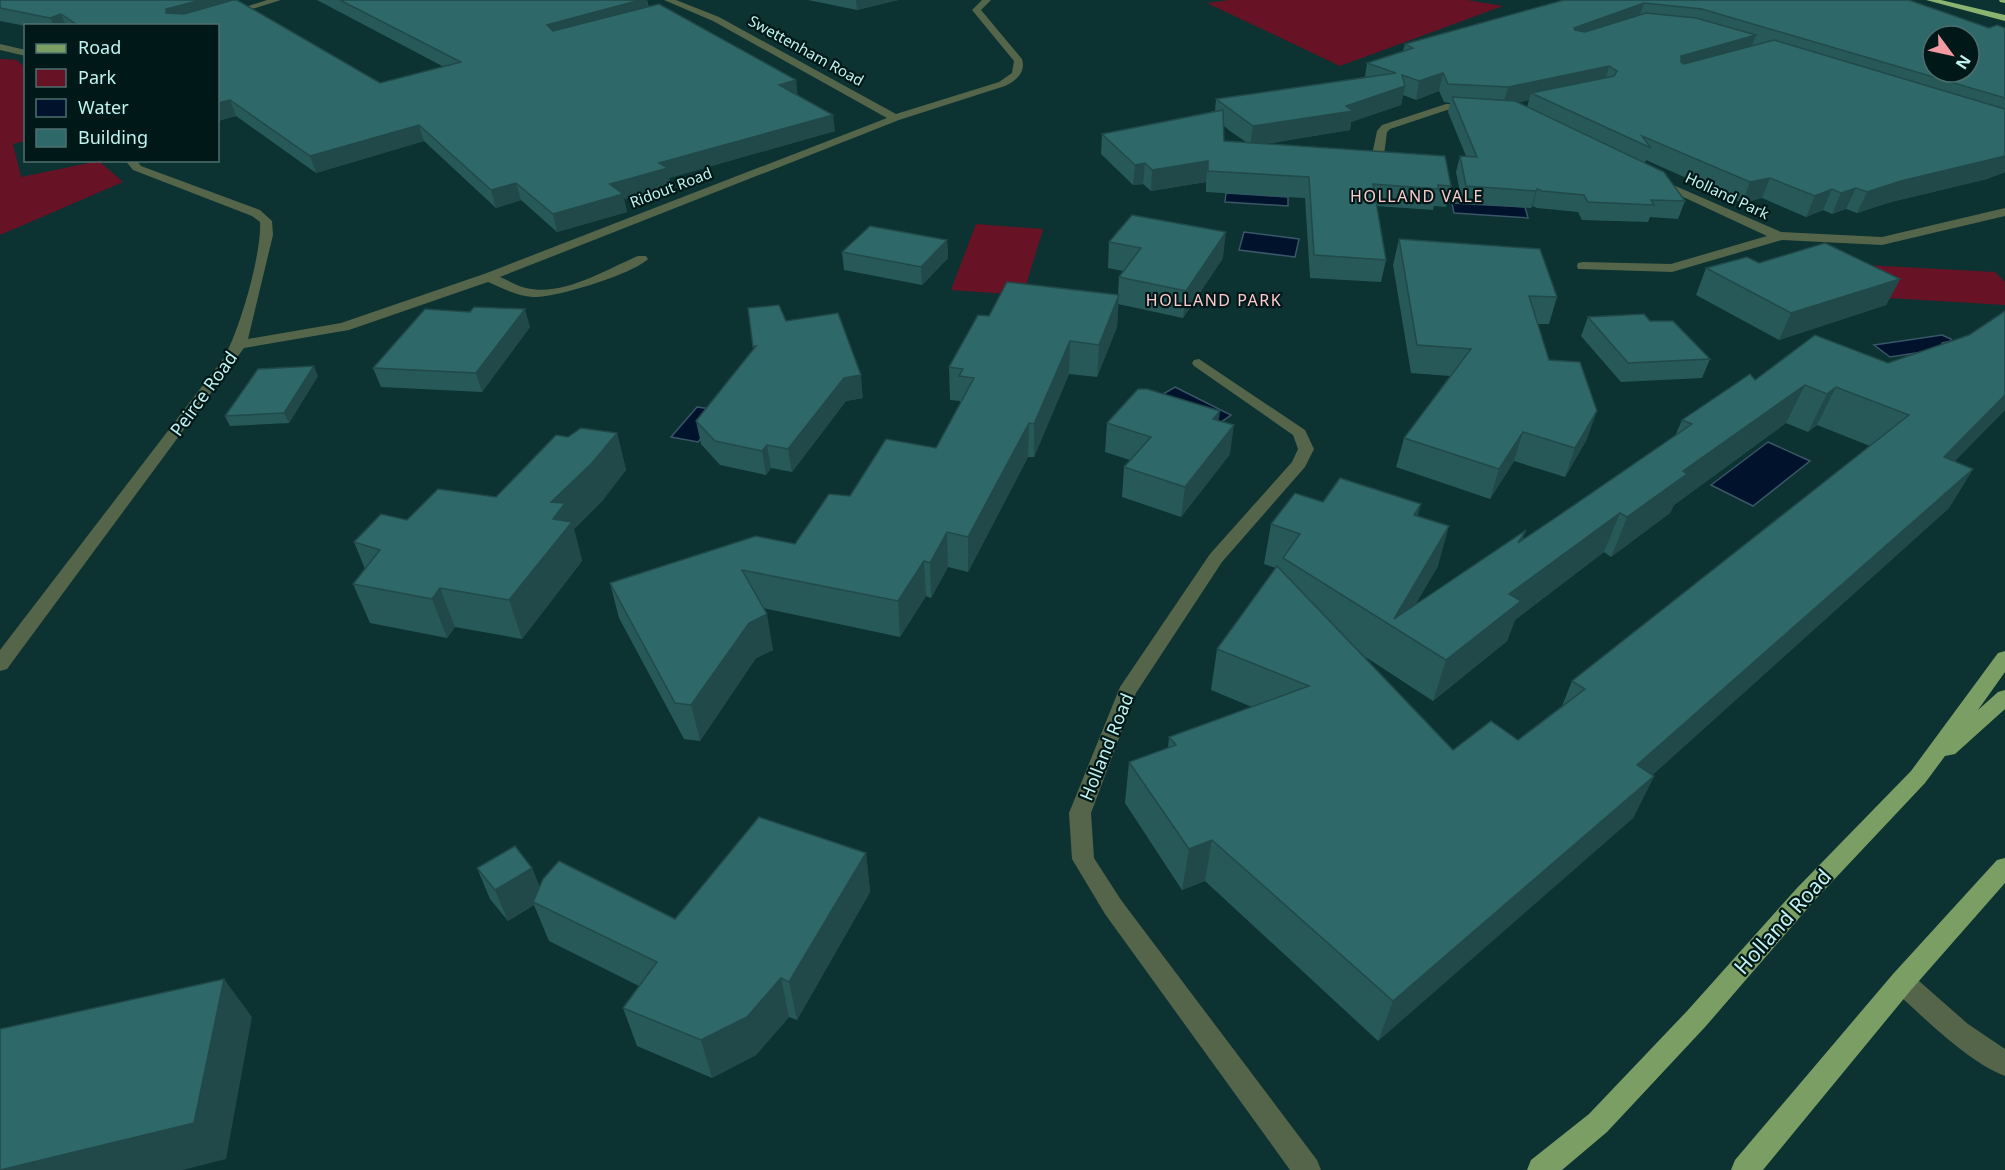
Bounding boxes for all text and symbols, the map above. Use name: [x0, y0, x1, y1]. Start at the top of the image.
street label: Swettenham Road: [745, 10, 868, 90]
legend: [24, 24, 219, 162]
north arrow: [1921, 24, 1981, 84]
text: Road: [78, 35, 121, 59]
text: N: [1951, 51, 1976, 74]
text: Park: [78, 65, 116, 89]
text: Water: [78, 95, 129, 119]
text: Building: [78, 125, 148, 149]
street label: Ridout Road: [627, 162, 714, 212]
street label: Holland Park: [1682, 167, 1773, 223]
district label: HOLLAND VALE: [1350, 185, 1484, 207]
district label: HOLLAND PARK: [1146, 289, 1282, 311]
street label: Peirce Road: [164, 346, 242, 441]
street label: Holland Road: [1074, 689, 1139, 804]
street label: Holland Road: [1727, 863, 1837, 980]

